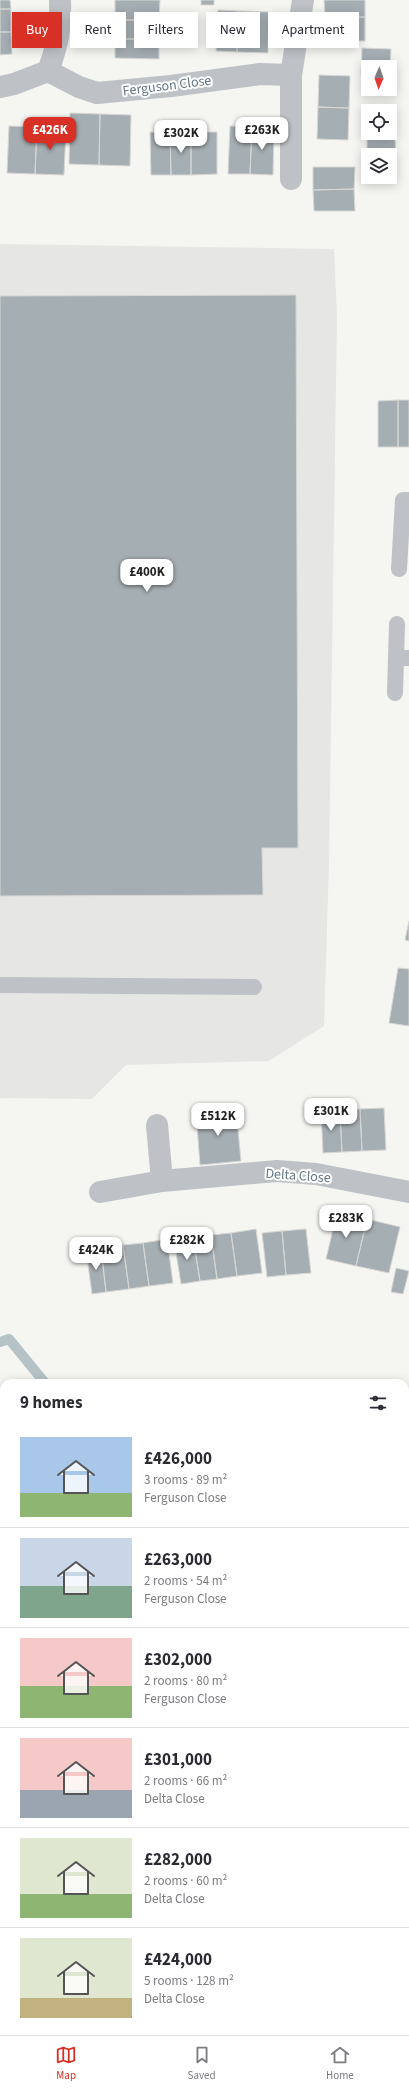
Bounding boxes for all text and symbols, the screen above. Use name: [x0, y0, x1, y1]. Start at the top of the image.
chip: Buy: [12, 12, 62, 48]
chip: Rent: [70, 12, 126, 48]
chip: Filters: [134, 12, 198, 48]
chip: New: [206, 12, 260, 48]
chip: Apartment: [268, 12, 359, 48]
north arrow: [361, 60, 397, 96]
map controls: [361, 60, 397, 184]
street label: Ferguson Close: [122, 71, 212, 101]
button: locate: [361, 104, 397, 140]
pin: £426K: [22, 117, 78, 151]
pin: £263K: [234, 117, 290, 151]
pin: £302K: [153, 120, 209, 154]
text: £426K: [32, 121, 68, 139]
text: £263K: [244, 121, 280, 139]
text: £302K: [163, 124, 199, 142]
button: layers: [361, 148, 397, 184]
pin: £400K: [119, 559, 175, 593]
text: £400K: [129, 563, 165, 581]
pin: £301K: [303, 1098, 359, 1132]
text: £301K: [313, 1102, 349, 1120]
pin: £512K: [190, 1103, 246, 1137]
text: £512K: [200, 1107, 236, 1125]
street label: Delta Close: [265, 1164, 331, 1188]
pin: £283K: [318, 1205, 374, 1239]
text: £283K: [328, 1209, 364, 1227]
pin: £282K: [159, 1227, 215, 1261]
text: £282K: [169, 1231, 205, 1249]
pin: £424K: [68, 1237, 124, 1271]
text: £424K: [78, 1241, 114, 1259]
text: 9 homes: [20, 1391, 82, 1415]
icon: filters: [367, 1392, 389, 1414]
text: £426,000: [144, 1447, 212, 1471]
icon: home: [52, 1453, 100, 1501]
text: 3 rooms · 89 m²: [144, 1471, 227, 1489]
text: Ferguson Close: [144, 1489, 227, 1507]
text: £263,000: [144, 1548, 212, 1572]
icon: home: [52, 1554, 100, 1602]
text: 2 rooms · 54 m²: [144, 1572, 227, 1590]
text: Ferguson Close: [144, 1590, 227, 1608]
text: £302,000: [144, 1648, 212, 1672]
icon: home: [52, 1654, 100, 1702]
text: 2 rooms · 80 m²: [144, 1672, 227, 1690]
text: Ferguson Close: [144, 1690, 227, 1708]
text: £301,000: [144, 1748, 212, 1772]
icon: home: [52, 1754, 100, 1802]
text: 2 rooms · 66 m²: [144, 1772, 227, 1790]
text: Delta Close: [144, 1790, 205, 1808]
text: £282,000: [144, 1848, 212, 1872]
icon: home: [52, 1854, 100, 1902]
text: 2 rooms · 60 m²: [144, 1872, 227, 1890]
text: Delta Close: [144, 1890, 205, 1908]
text: £424,000: [144, 1948, 212, 1972]
icon: home: [52, 1954, 100, 2002]
text: 5 rooms · 128 m²: [144, 1972, 234, 1990]
text: Delta Close: [144, 1990, 205, 2008]
tab: Map: [55, 2044, 77, 2083]
tab: Saved: [188, 2044, 216, 2083]
tab: Home: [326, 2044, 354, 2083]

